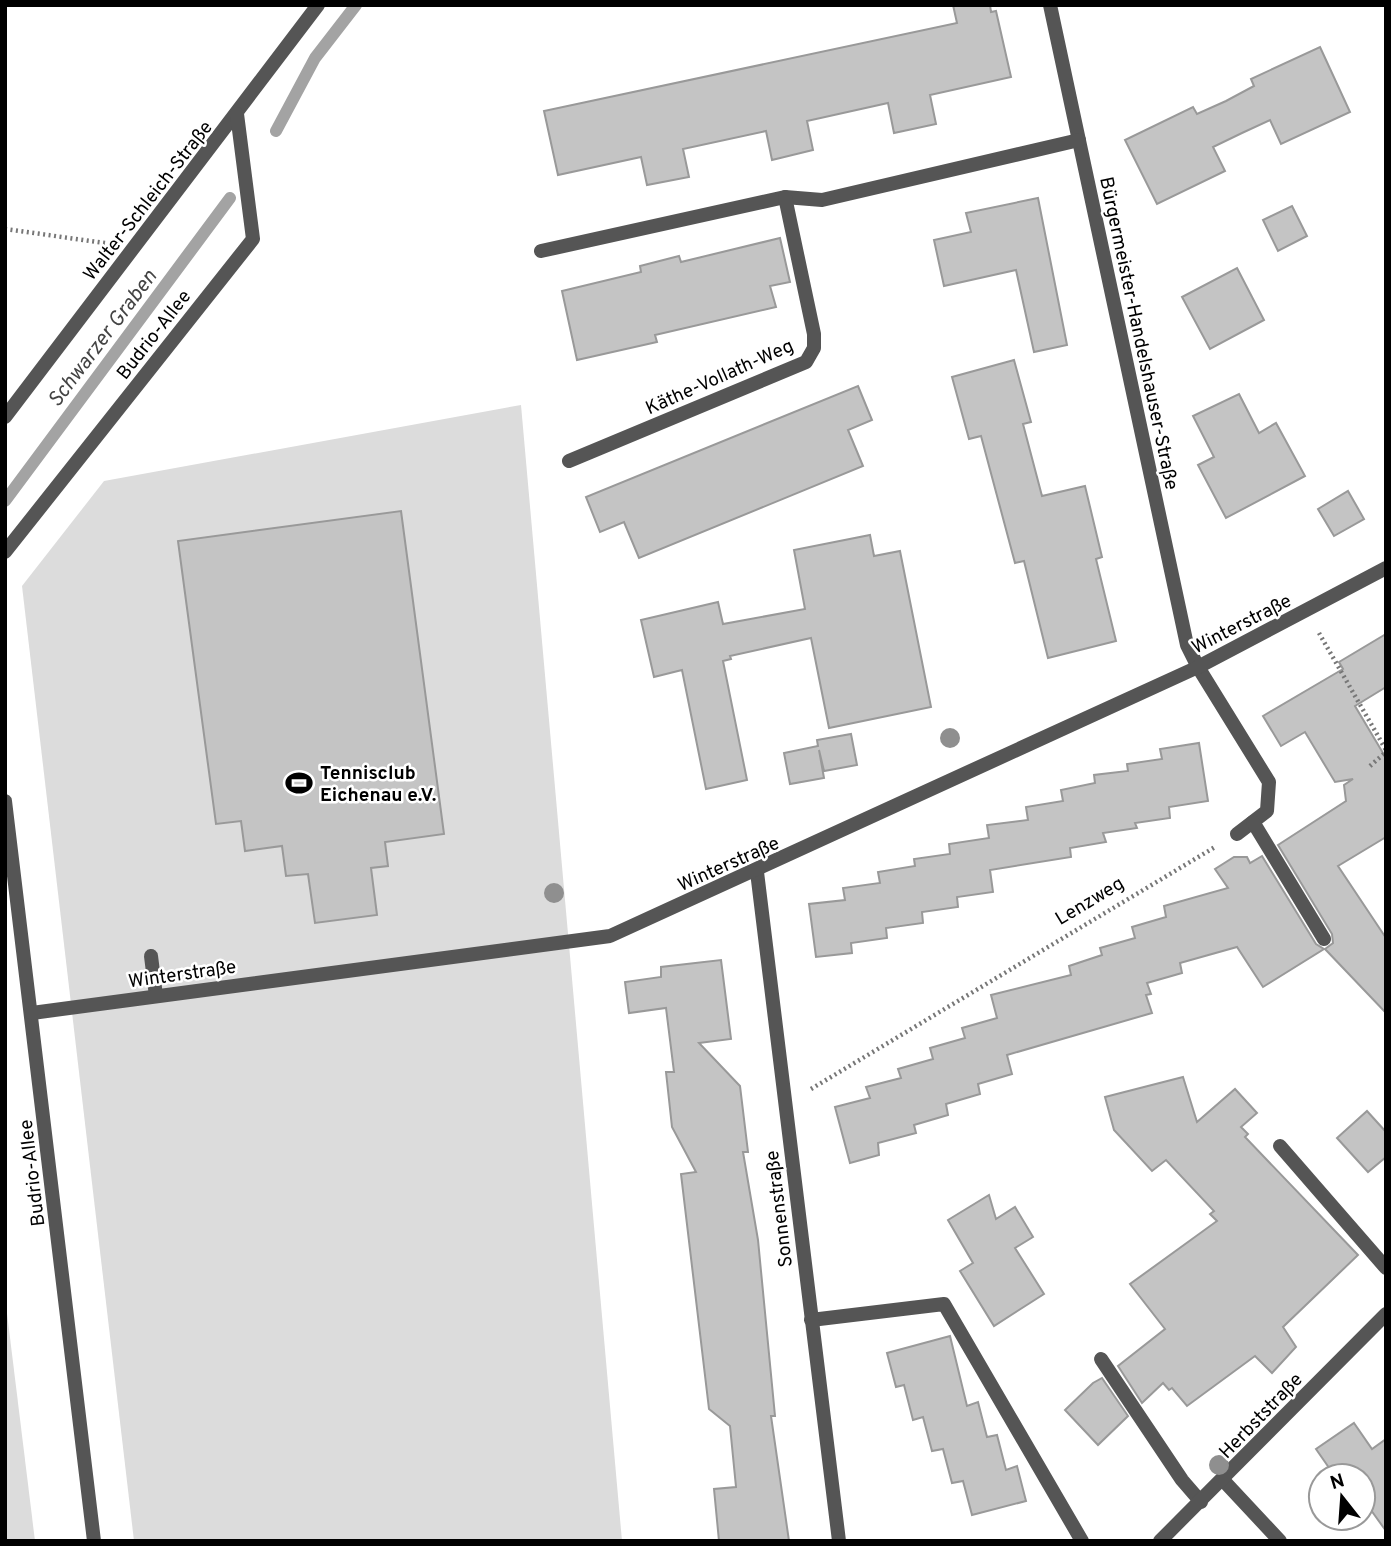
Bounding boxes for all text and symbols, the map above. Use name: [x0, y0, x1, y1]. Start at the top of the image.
street label: Walter-Schleich-Straße: [79, 116, 218, 286]
street label: Bürgermeister-Handelshauser-Straße: [1093, 175, 1183, 492]
water label: Schwarzer Graben: [43, 264, 164, 413]
street label: Budrio-Allee: [112, 285, 197, 385]
street label: Käthe-Vollath-Weg: [642, 334, 798, 421]
street label: Winterstraße: [1188, 589, 1296, 660]
place label: Tennisclub Eichenau e.V.: [320, 762, 436, 808]
sports icon: Tennisclub Eichenau e.V.: [284, 768, 314, 798]
street label: Winterstraße: [674, 832, 783, 898]
street label: Lenzweg: [1051, 872, 1129, 932]
street label: Winterstraße: [127, 956, 238, 994]
street label: Budrio-Allee: [15, 1118, 51, 1228]
street label: Sonnenstraße: [761, 1149, 799, 1269]
street label: Herbststraße: [1215, 1368, 1308, 1464]
north arrow: [1307, 1462, 1377, 1532]
text: N: [1328, 1469, 1348, 1496]

